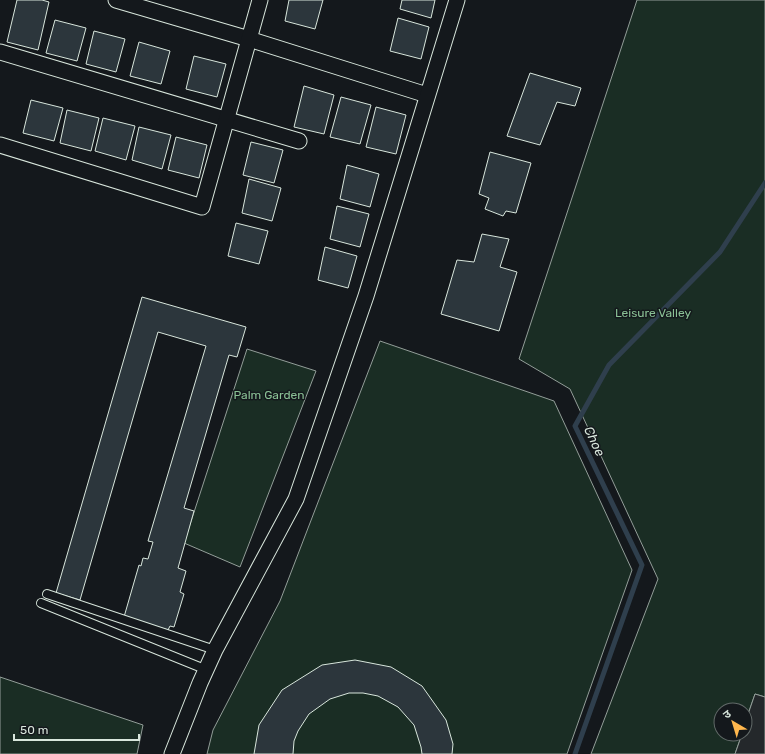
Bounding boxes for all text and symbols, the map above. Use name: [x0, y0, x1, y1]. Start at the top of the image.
park label: Leisure Valley: [615, 306, 691, 320]
park label: Palm Garden: [233, 388, 305, 402]
water label: Choe: [581, 424, 608, 459]
north arrow: [713, 702, 753, 742]
text: उ: [721, 707, 734, 722]
scale bar: [14, 716, 139, 742]
text: 50 m: [20, 723, 48, 737]

